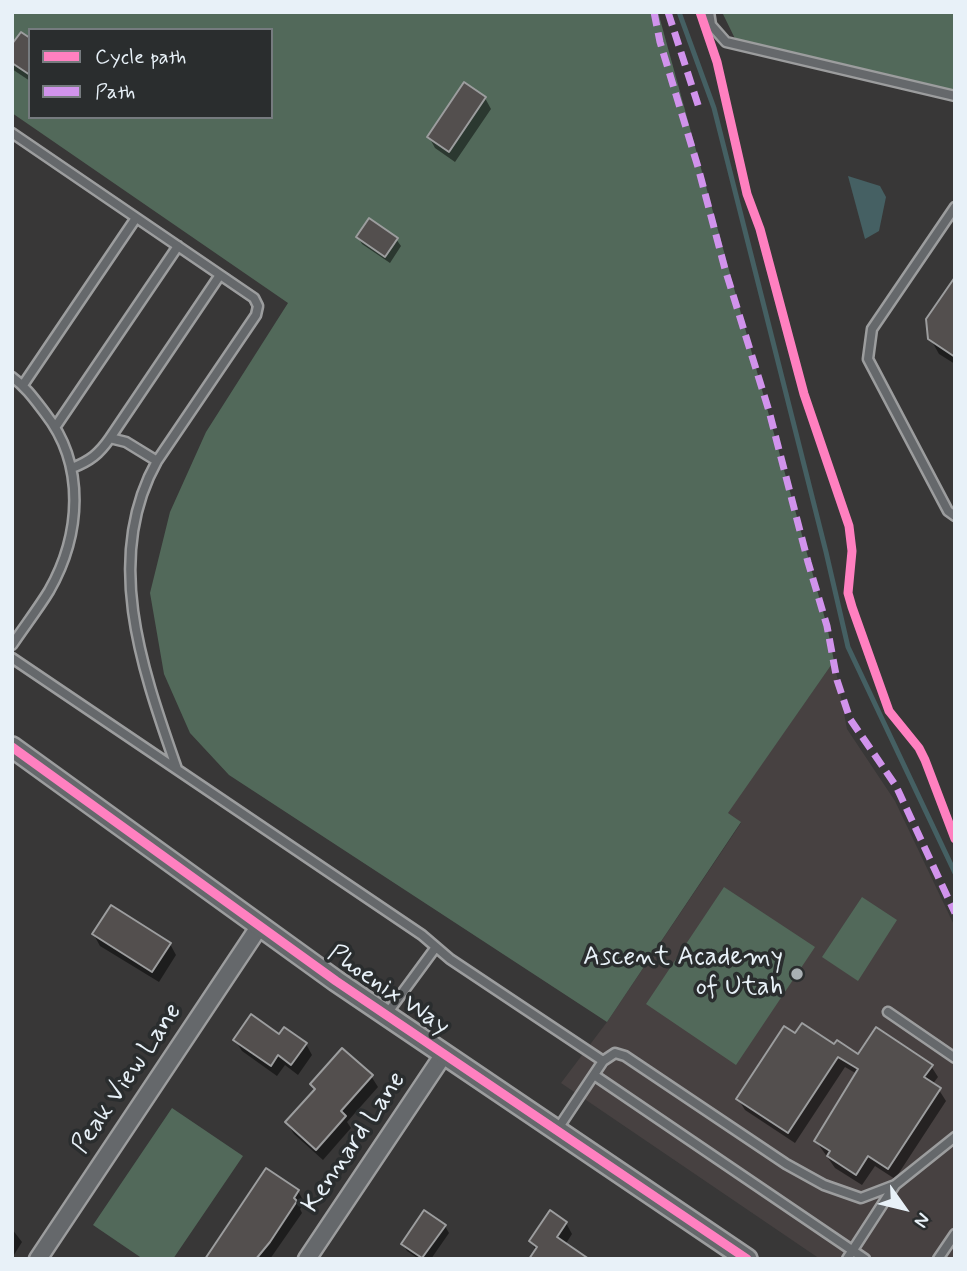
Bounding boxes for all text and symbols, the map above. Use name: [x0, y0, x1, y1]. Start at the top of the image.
legend: [28, 28, 273, 119]
text: Cycle path: [95, 43, 186, 71]
text: Path: [95, 78, 135, 106]
street label: Phoenix Way: [321, 939, 455, 1043]
place label: Ascent Academy of Utah: [583, 943, 783, 1004]
marker: Ascent Academy of Utah: [789, 966, 805, 982]
street label: Peak View Lane: [66, 998, 190, 1160]
street label: Kennard Lane: [296, 1066, 414, 1220]
north arrow: [869, 1173, 939, 1243]
text: N: [908, 1208, 936, 1232]

